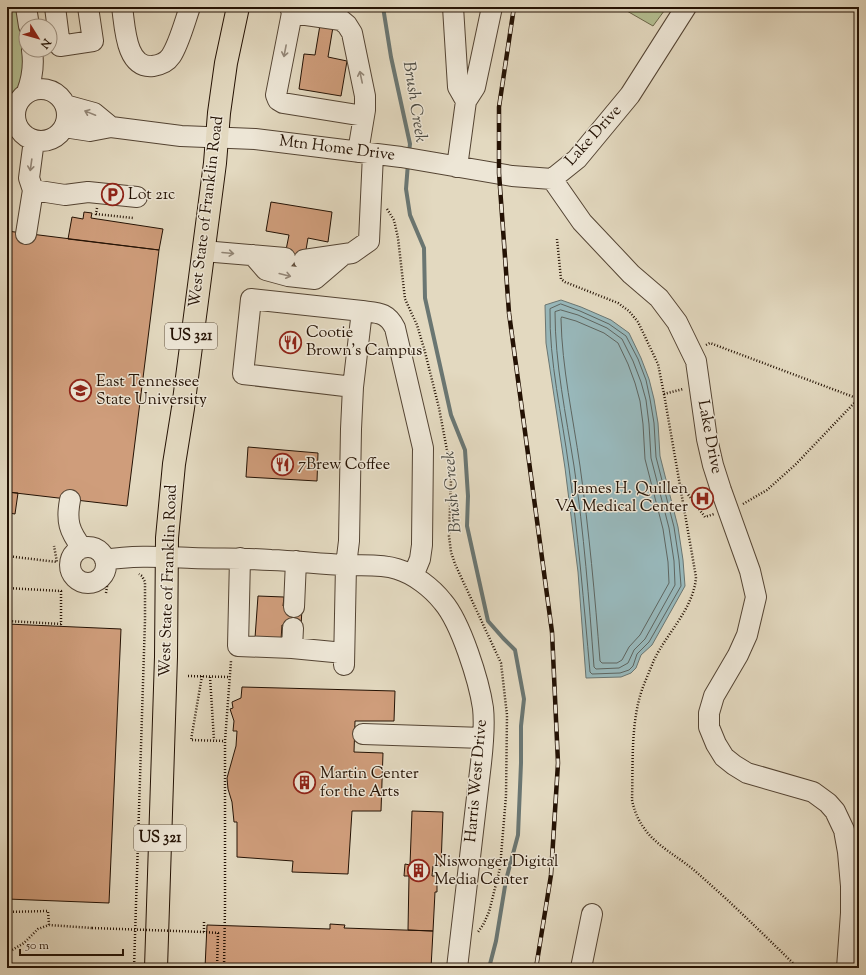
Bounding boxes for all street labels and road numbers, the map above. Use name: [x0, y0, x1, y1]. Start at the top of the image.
street label: Lake Drive: [560, 101, 628, 171]
street label: West State of Franklin Road: [184, 115, 230, 309]
street label: Mtn Home Drive: [278, 130, 396, 168]
road number: US 321: [165, 323, 217, 349]
street label: Lake Drive: [691, 398, 727, 476]
street label: West State of Franklin Road: [154, 484, 184, 678]
street label: Harris West Drive: [460, 719, 494, 843]
road number: US 321: [134, 825, 186, 851]

